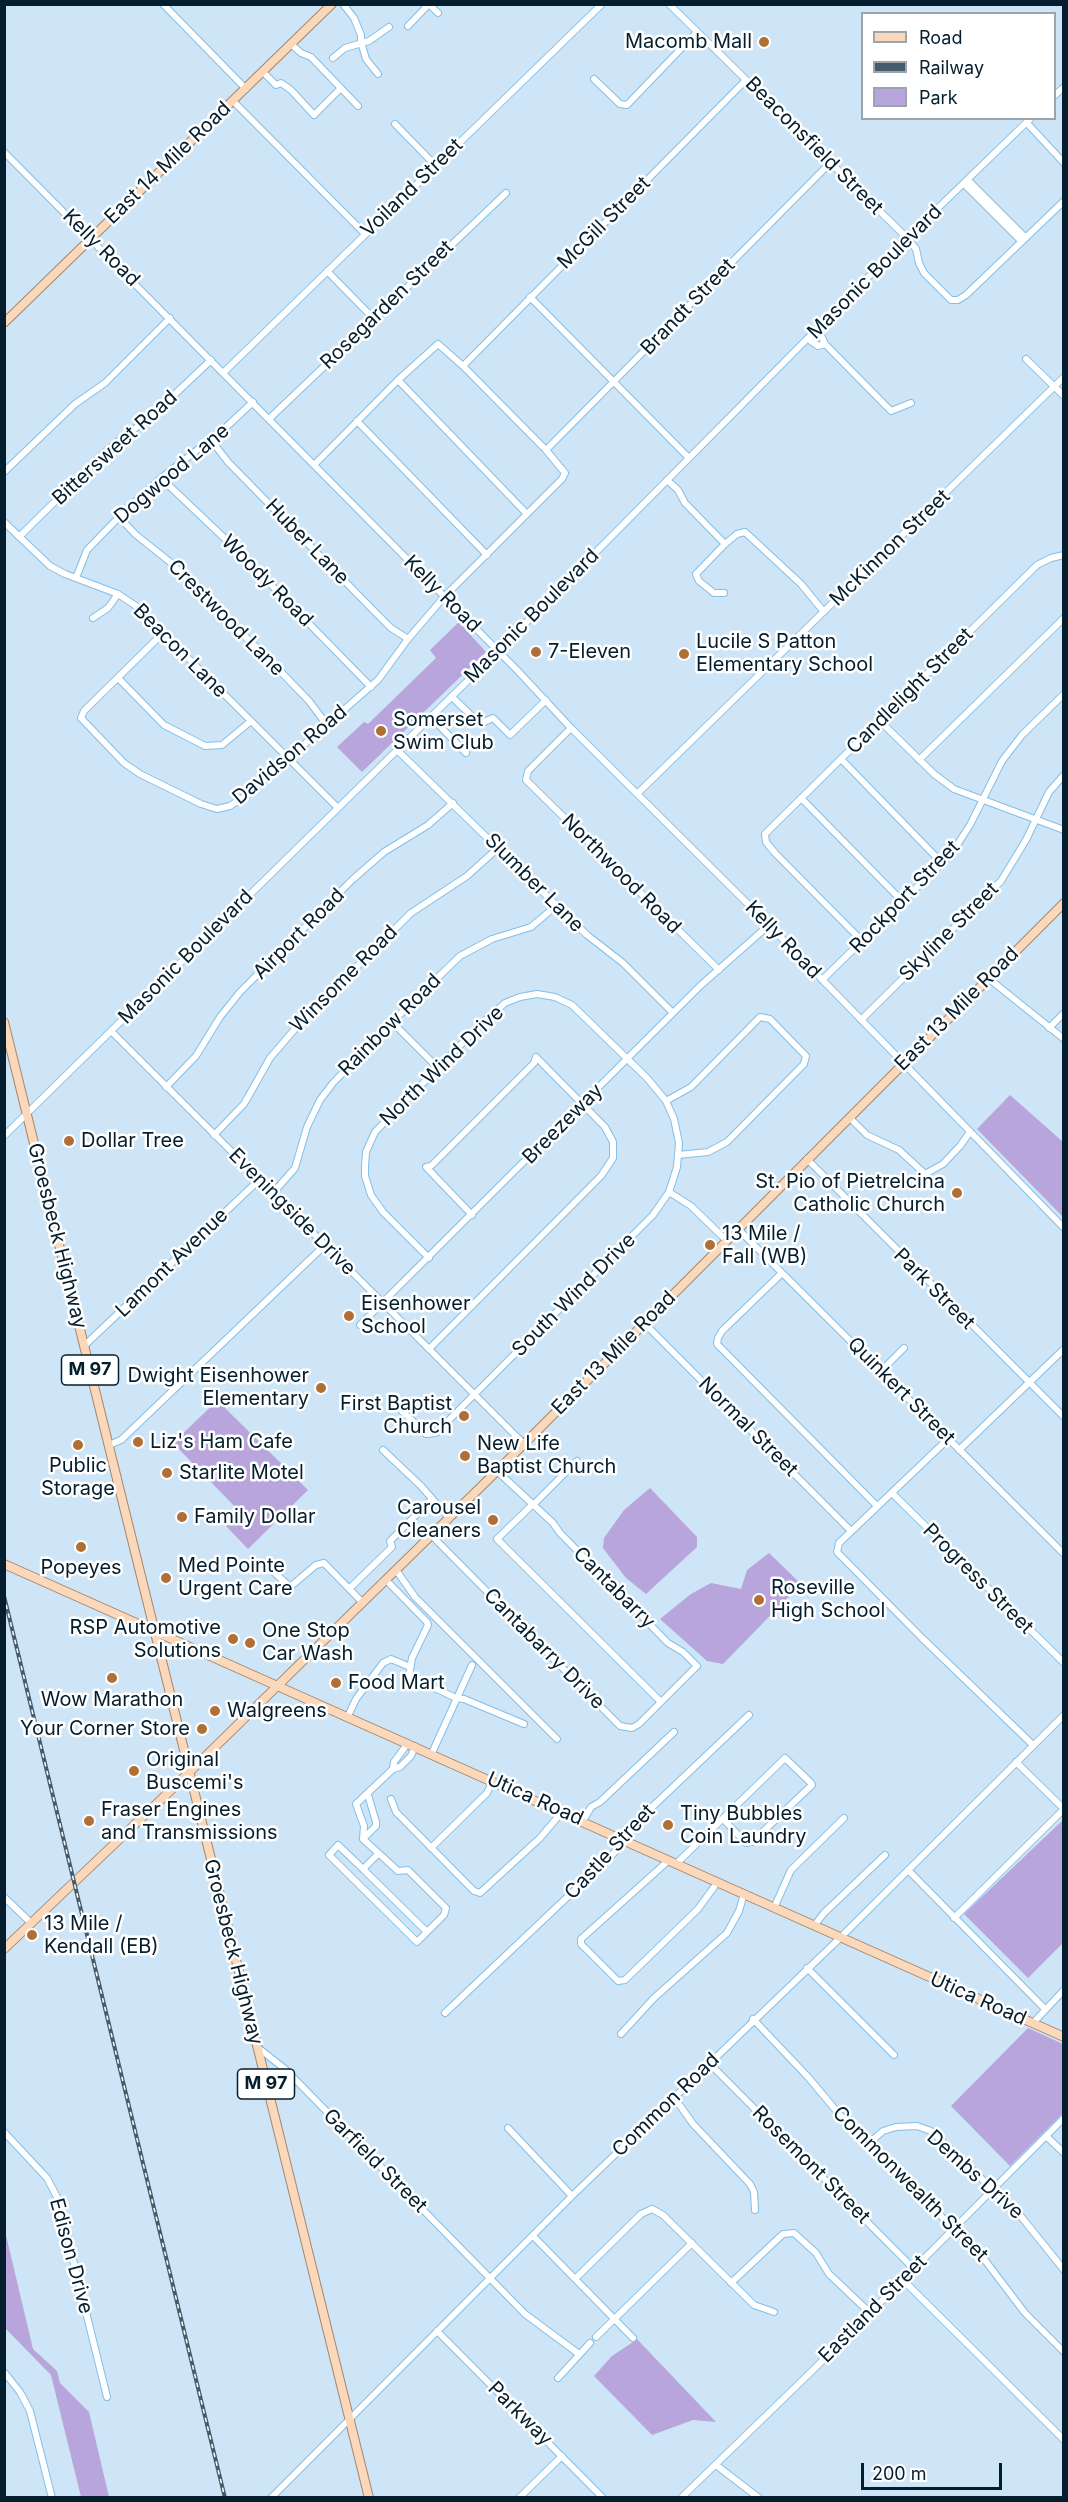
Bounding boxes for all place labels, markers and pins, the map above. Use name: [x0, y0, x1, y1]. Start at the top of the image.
place label: Macomb Mall: [625, 30, 752, 54]
marker: Macomb Mall: [757, 35, 771, 49]
place label: Lucile S Patton Elementary School: [696, 630, 873, 677]
place label: 7-Eleven: [548, 640, 631, 664]
marker: 7-Eleven: [529, 645, 543, 659]
marker: Lucile S Patton Elementary School: [677, 647, 691, 661]
place label: Somerset Swim Club: [393, 708, 494, 755]
marker: Somerset Swim Club: [374, 724, 388, 738]
place label: Dollar Tree: [81, 1129, 184, 1153]
marker: Dollar Tree: [62, 1134, 76, 1148]
place label: St. Pio of Pietrelcina Catholic Church: [755, 1170, 945, 1217]
marker: St. Pio of Pietrelcina Catholic Church: [950, 1186, 964, 1200]
place label: 13 Mile / Fall (WB): [722, 1222, 807, 1269]
marker: 13 Mile / Fall (WB): [703, 1238, 717, 1252]
place label: Eisenhower School: [361, 1292, 471, 1339]
marker: Eisenhower School: [342, 1309, 356, 1323]
place label: Dwight Eisenhower Elementary: [128, 1364, 309, 1411]
marker: Dwight Eisenhower Elementary: [314, 1381, 328, 1395]
place label: First Baptist Church: [340, 1392, 452, 1439]
marker: First Baptist Church: [457, 1409, 471, 1423]
place label: Liz's Ham Cafe: [150, 1430, 293, 1454]
place label: New Life Baptist Church: [477, 1432, 616, 1479]
marker: Liz's Ham Cafe: [131, 1435, 145, 1449]
marker: Public Storage: [71, 1438, 85, 1452]
marker: New Life Baptist Church: [458, 1449, 472, 1463]
place label: Public Storage: [41, 1454, 115, 1501]
place label: Starlite Motel: [179, 1461, 304, 1485]
marker: Starlite Motel: [160, 1466, 174, 1480]
place label: Carousel Cleaners: [397, 1496, 481, 1543]
place label: Family Dollar: [194, 1505, 316, 1529]
marker: Family Dollar: [175, 1510, 189, 1524]
marker: Carousel Cleaners: [486, 1513, 500, 1527]
marker: Popeyes: [74, 1540, 88, 1554]
place label: Med Pointe Urgent Care: [178, 1554, 293, 1601]
place label: Popeyes: [40, 1556, 122, 1580]
marker: Med Pointe Urgent Care: [159, 1571, 173, 1585]
place label: Roseville High School: [771, 1576, 885, 1623]
marker: Roseville High School: [752, 1593, 766, 1607]
place label: RSP Automotive Solutions: [70, 1616, 221, 1663]
place label: One Stop Car Wash: [262, 1619, 353, 1666]
marker: RSP Automotive Solutions: [226, 1632, 240, 1646]
marker: One Stop Car Wash: [243, 1636, 257, 1650]
marker: Wow Marathon: [105, 1671, 119, 1685]
place label: Food Mart: [348, 1671, 445, 1695]
marker: Food Mart: [329, 1676, 343, 1690]
place label: Wow Marathon: [41, 1688, 183, 1712]
place label: Walgreens: [227, 1699, 327, 1723]
marker: Walgreens: [208, 1704, 222, 1718]
place label: Your Corner Store: [20, 1717, 190, 1741]
marker: Your Corner Store: [195, 1722, 209, 1736]
place label: Original Buscemi's: [146, 1748, 243, 1795]
marker: Original Buscemi's: [127, 1764, 141, 1778]
place label: Fraser Engines and Transmissions: [101, 1798, 278, 1845]
place label: Tiny Bubbles Coin Laundry: [680, 1802, 806, 1849]
marker: Fraser Engines and Transmissions: [82, 1814, 96, 1828]
marker: Tiny Bubbles Coin Laundry: [661, 1818, 675, 1832]
place label: 13 Mile / Kendall (EB): [44, 1912, 159, 1959]
marker: 13 Mile / Kendall (EB): [25, 1928, 39, 1942]

